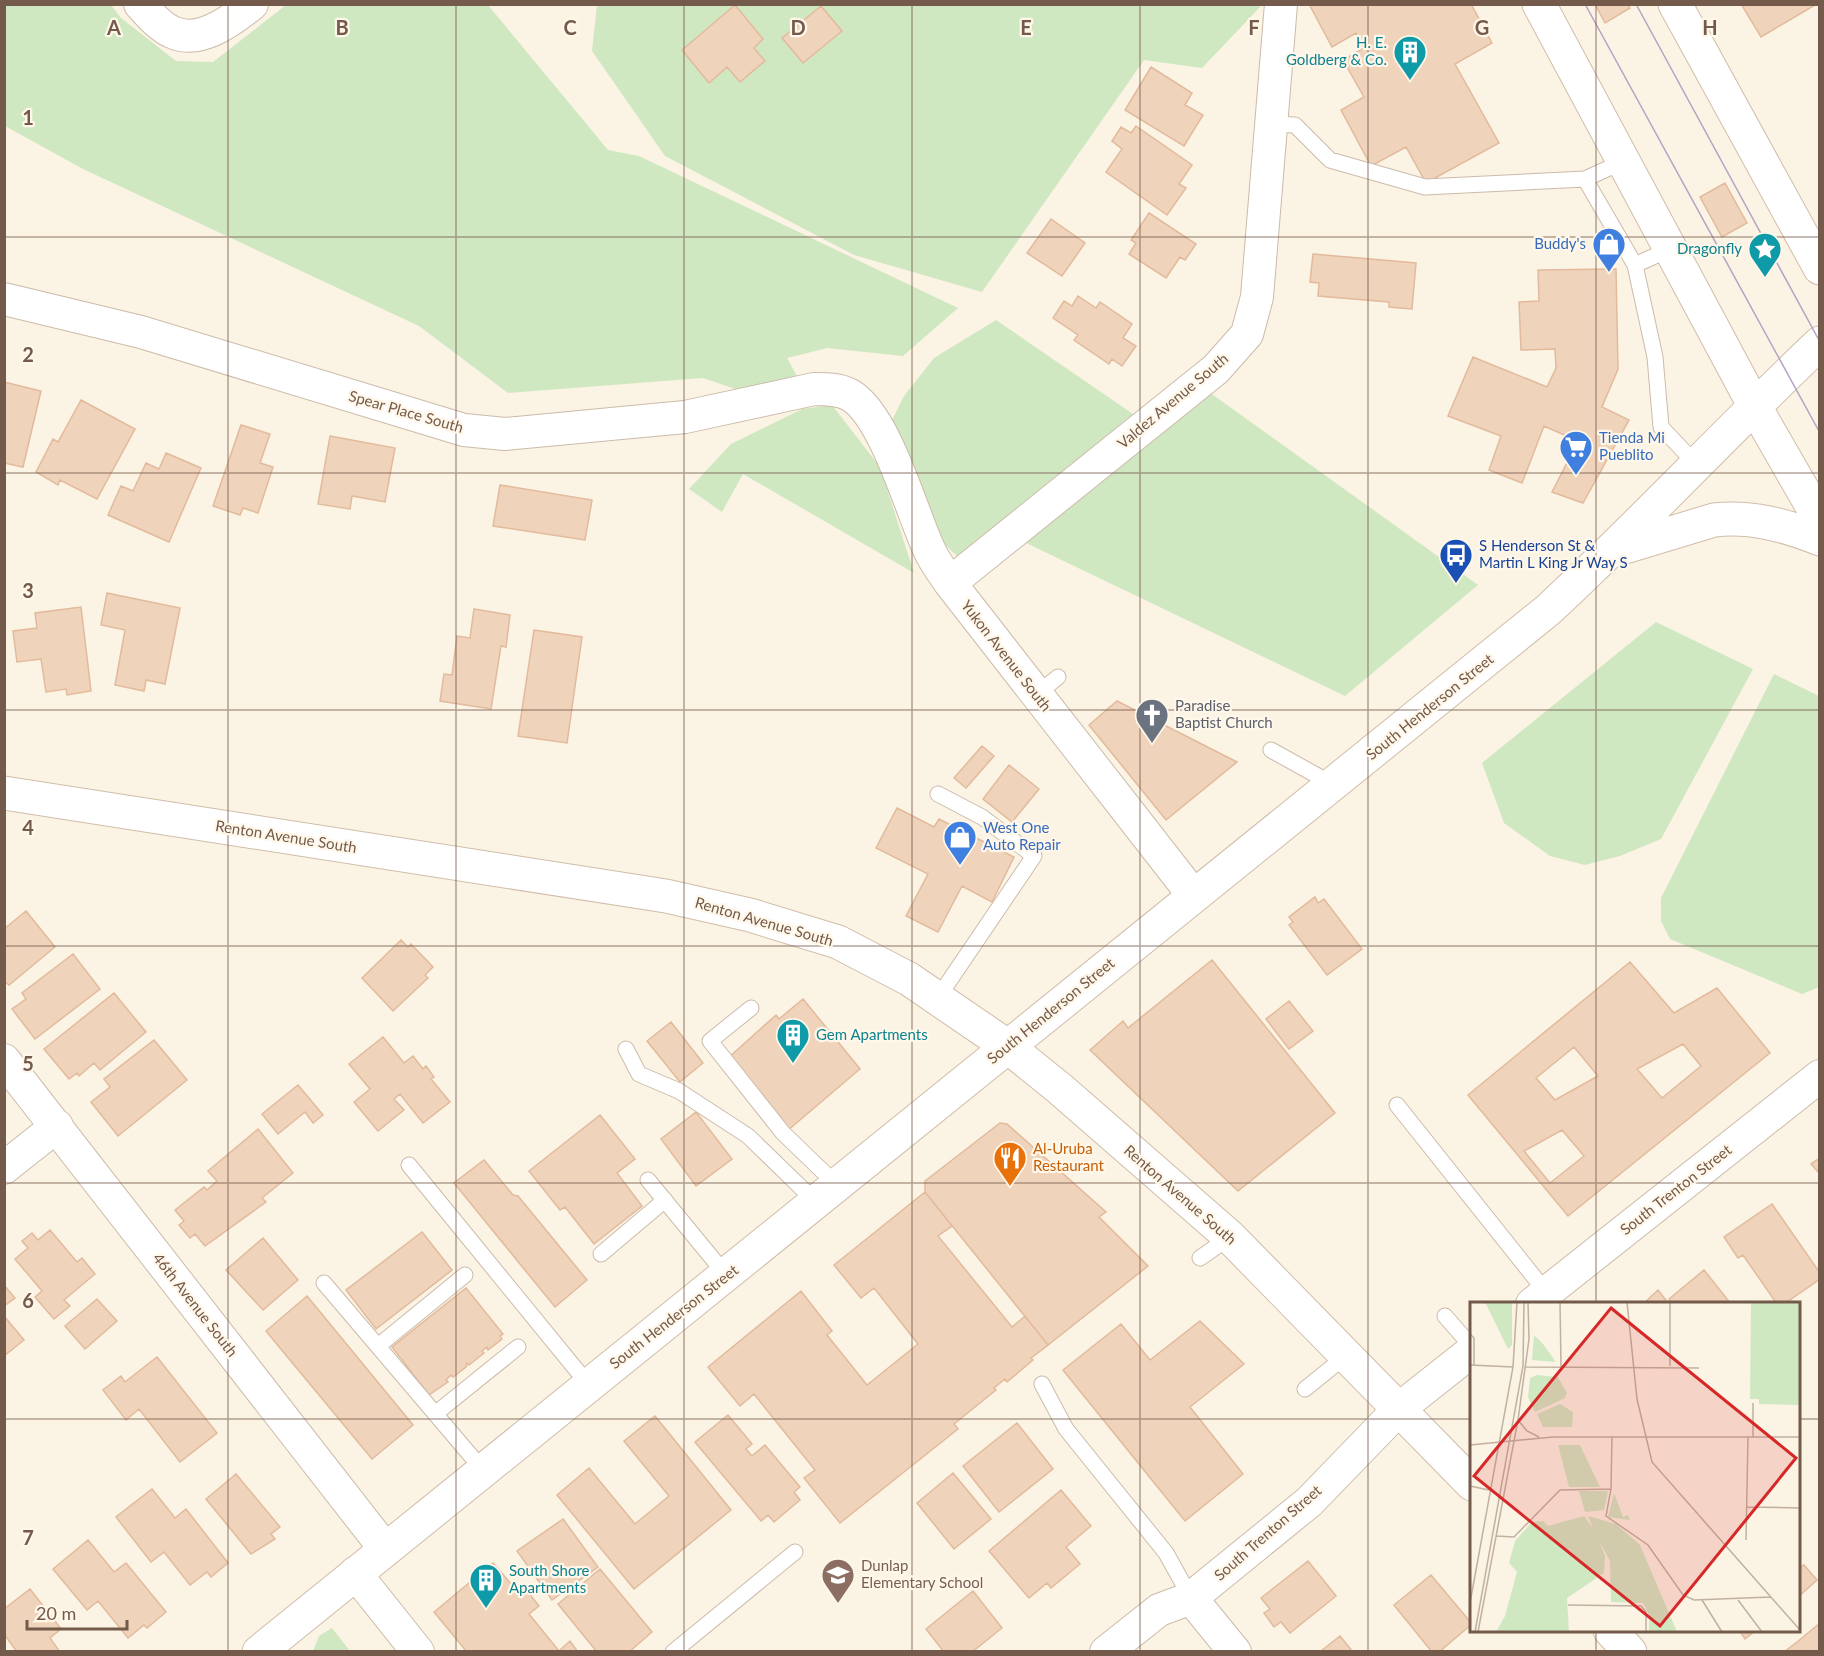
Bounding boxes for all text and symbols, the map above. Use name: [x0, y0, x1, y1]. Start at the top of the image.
text: A: [106, 15, 121, 39]
text: B: [335, 15, 349, 39]
text: C: [563, 15, 577, 39]
text: D: [790, 15, 806, 39]
text: E: [1020, 15, 1032, 39]
text: F: [1248, 15, 1260, 39]
text: G: [1475, 15, 1489, 39]
text: H: [1702, 15, 1718, 39]
place label: H. E. Goldberg & Co.: [1286, 33, 1387, 68]
building icon: H. E. Goldberg & Co.: [1392, 34, 1428, 81]
text: 1: [22, 105, 34, 129]
shop icon: Buddy's: [1591, 226, 1627, 273]
place icon: Dragonfly: [1747, 231, 1783, 278]
place label: Buddy's: [1534, 234, 1586, 252]
place label: Dragonfly: [1677, 239, 1742, 257]
text: 2: [22, 342, 34, 366]
street label: Valdez Avenue South: [1113, 349, 1231, 452]
street label: Spear Place South: [347, 386, 466, 436]
place label: Tienda Mi Pueblito: [1599, 428, 1665, 463]
supermarket icon: Tienda Mi Pueblito: [1558, 429, 1594, 476]
place label: S Henderson St & Martin L King Jr Way S: [1479, 536, 1628, 571]
bus stop icon: S Henderson St & Martin L King Jr Way S: [1438, 537, 1474, 584]
text: 3: [22, 578, 34, 602]
street label: Yukon Avenue South: [958, 596, 1056, 715]
street label: South Henderson Street: [1362, 649, 1497, 763]
place label: Paradise Baptist Church: [1175, 696, 1273, 731]
church icon: Paradise Baptist Church: [1134, 697, 1170, 744]
text: 4: [22, 815, 34, 839]
street label: Renton Avenue South: [214, 816, 358, 856]
place label: West One Auto Repair: [983, 818, 1061, 853]
shop icon: West One Auto Repair: [942, 819, 978, 866]
street label: Renton Avenue South: [693, 893, 835, 949]
street label: South Henderson Street: [983, 953, 1118, 1067]
building icon: Gem Apartments: [775, 1017, 811, 1064]
place label: Gem Apartments: [816, 1025, 928, 1043]
text: 5: [22, 1051, 34, 1075]
place label: Al-Uruba Restaurant: [1033, 1139, 1105, 1174]
restaurant icon: Al-Uruba Restaurant: [992, 1140, 1028, 1187]
street label: South Trenton Street: [1616, 1140, 1735, 1238]
street label: Renton Avenue South: [1121, 1141, 1240, 1248]
street label: 46th Avenue South: [150, 1249, 242, 1360]
street label: South Henderson Street: [605, 1260, 742, 1372]
text: 6: [22, 1288, 34, 1312]
inset map: [1470, 1302, 1800, 1632]
street label: South Trenton Street: [1210, 1480, 1325, 1584]
text: 7: [22, 1525, 34, 1549]
place label: Dunlap Elementary School: [861, 1556, 983, 1591]
school or university icon: Dunlap Elementary School: [820, 1557, 856, 1604]
place label: South Shore Apartments: [509, 1561, 590, 1596]
building icon: South Shore Apartments: [468, 1562, 504, 1609]
scale bar: [27, 1593, 128, 1631]
text: 20 m: [36, 1602, 76, 1624]

